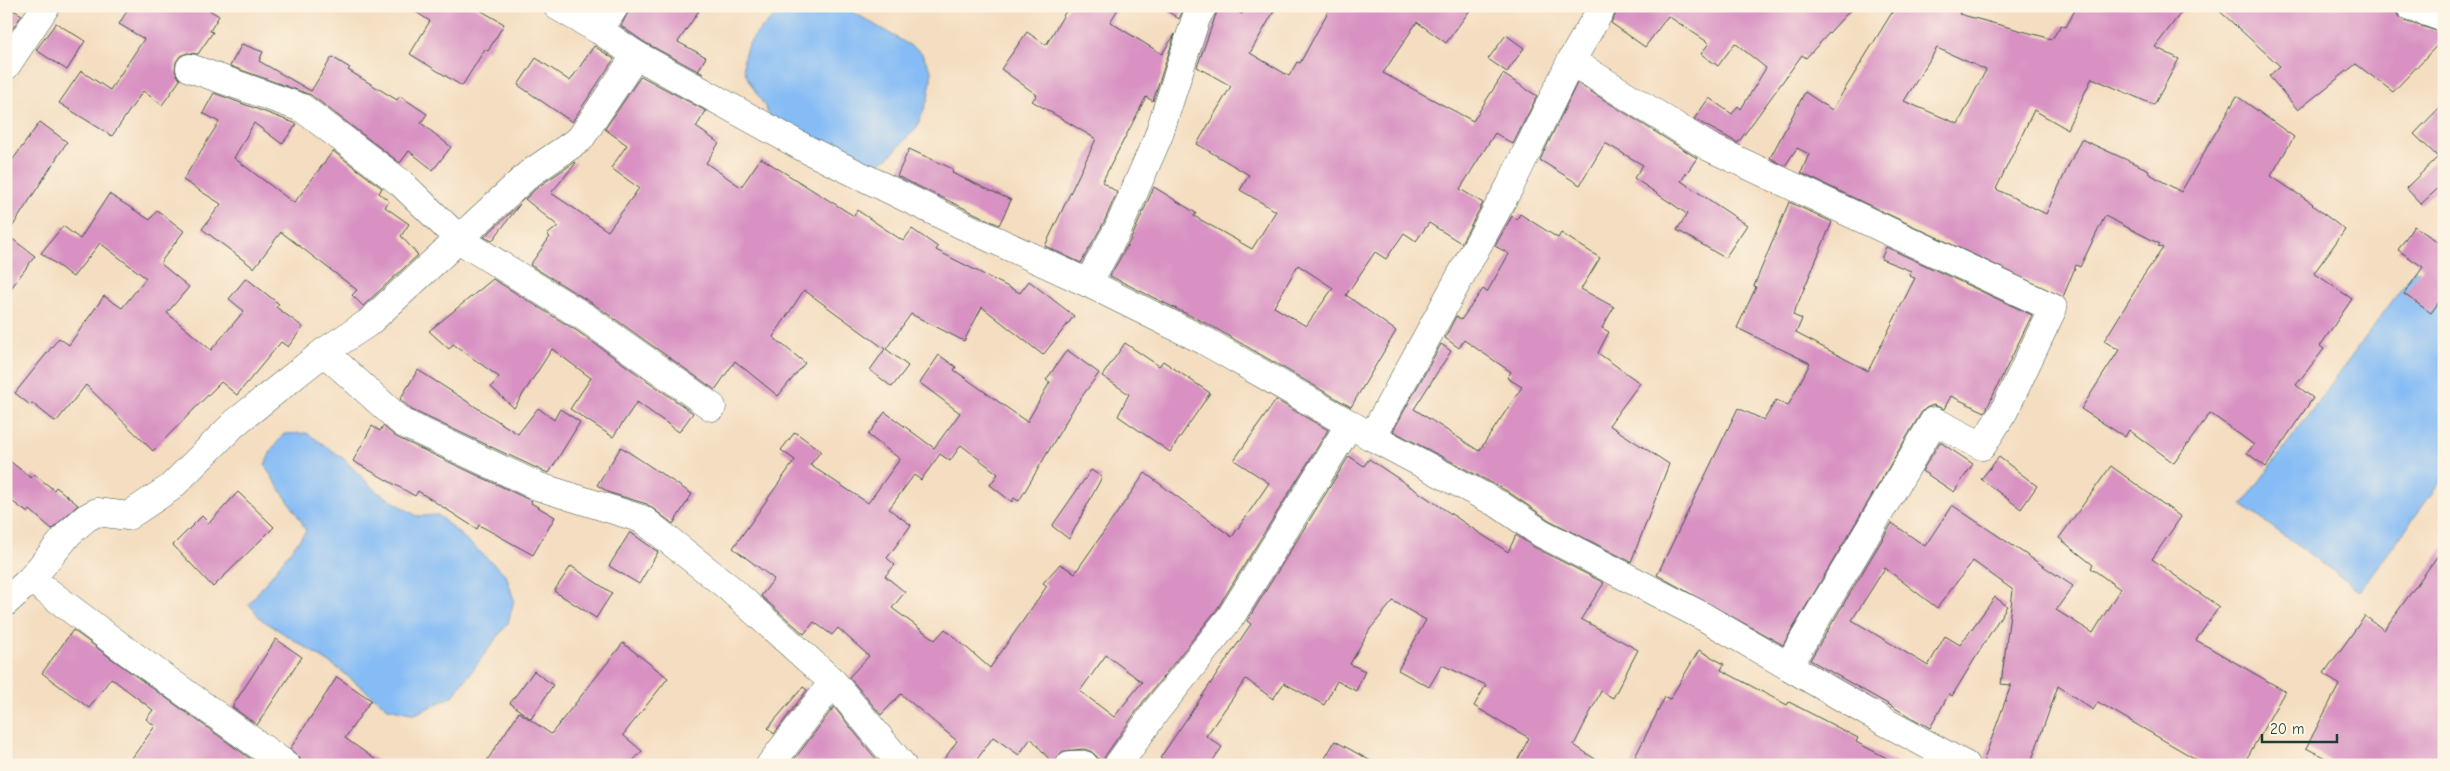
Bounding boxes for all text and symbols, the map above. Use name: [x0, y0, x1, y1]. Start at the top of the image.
scale bar: [2262, 711, 2338, 743]
text: 20 m: [2270, 720, 2304, 738]

